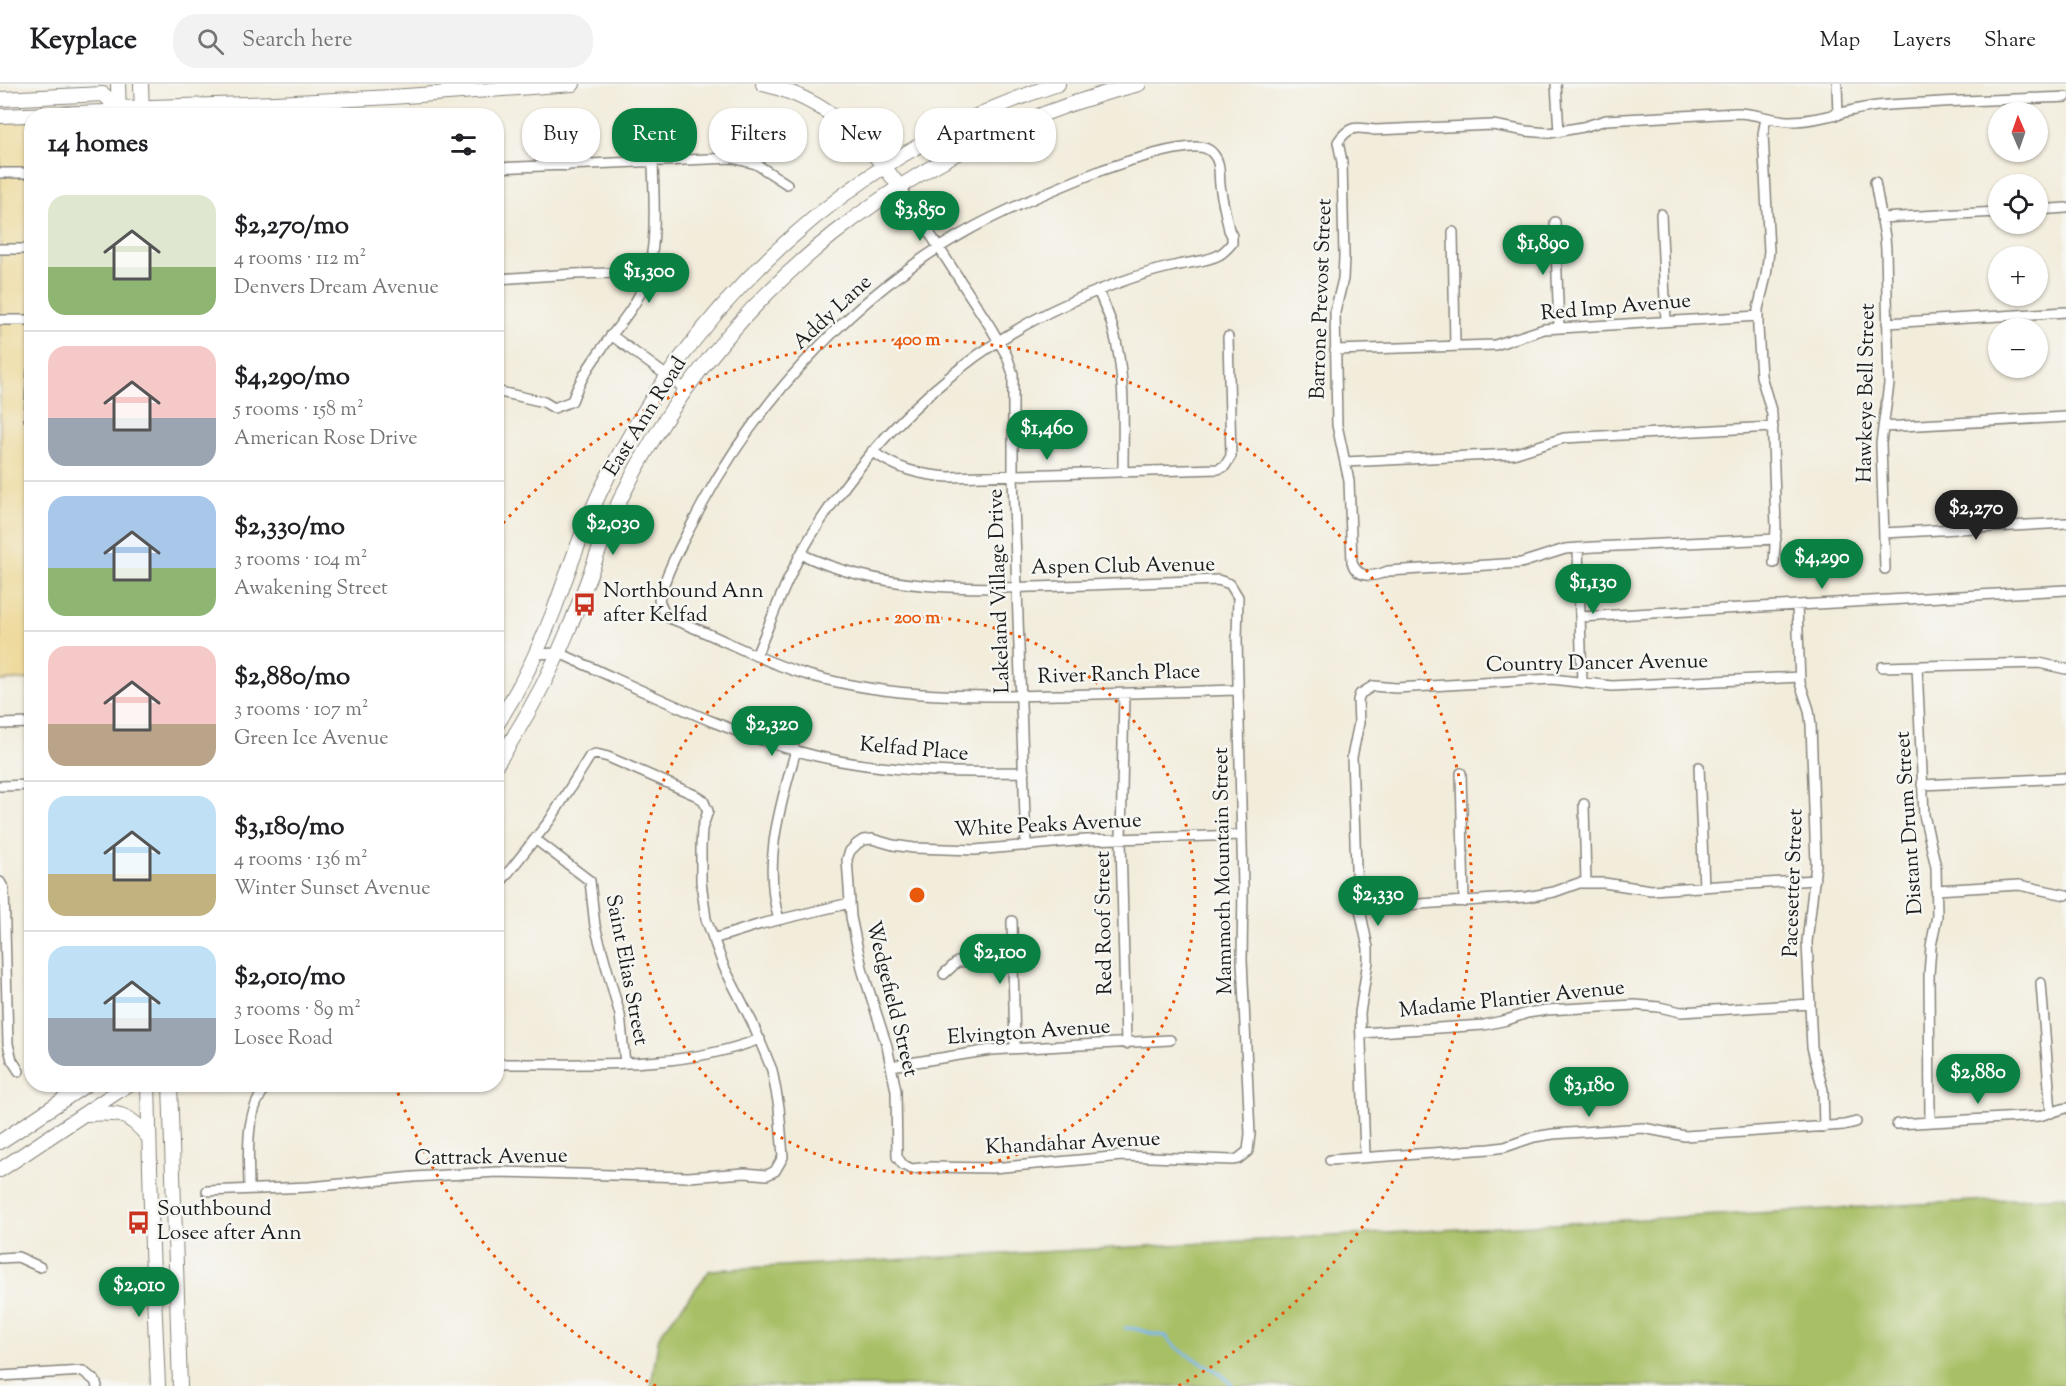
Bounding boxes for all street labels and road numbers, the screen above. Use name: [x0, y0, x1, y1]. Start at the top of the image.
street label: Barrone Prevost Street: [1303, 198, 1341, 400]
street label: Addy Lane: [787, 268, 879, 358]
street label: Red Imp Avenue: [1540, 286, 1692, 330]
street label: Hawkeye Bell Street: [1850, 303, 1884, 483]
street label: East Ann Road: [597, 351, 695, 483]
street label: Lakeland Village Drive: [981, 488, 1019, 694]
street label: Aspen Club Avenue: [1031, 550, 1215, 584]
street label: Country Dancer Avenue: [1486, 647, 1708, 681]
street label: River Ranch Place: [1037, 657, 1201, 693]
street label: Kelfad Place: [858, 730, 970, 770]
street label: Distant Drum Street: [1889, 730, 1931, 916]
street label: Mammoth Mountain Street: [1207, 747, 1241, 995]
street label: White Peaks Avenue: [953, 806, 1143, 846]
street label: Pacesetter Street: [1776, 808, 1812, 958]
street label: Red Roof Street: [1089, 851, 1121, 995]
street label: Saint Elias Street: [597, 892, 655, 1048]
street label: Wedgefield Street: [857, 918, 925, 1080]
street label: Madame Plantier Avenue: [1398, 973, 1626, 1027]
street label: Elvington Avenue: [946, 1012, 1112, 1054]
street label: Khandahar Avenue: [985, 1124, 1161, 1164]
street label: Cattrack Avenue: [414, 1142, 568, 1174]

